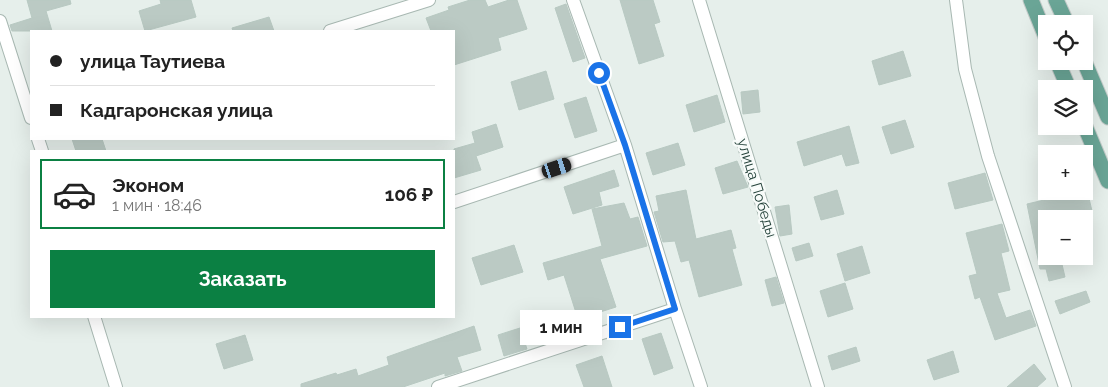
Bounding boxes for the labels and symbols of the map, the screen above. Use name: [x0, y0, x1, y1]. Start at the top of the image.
route start: [588, 62, 610, 84]
street label: улица Победы: [733, 136, 781, 240]
car: [540, 156, 573, 180]
callout: 1 мин: [520, 310, 602, 344]
route end: [609, 316, 631, 338]

